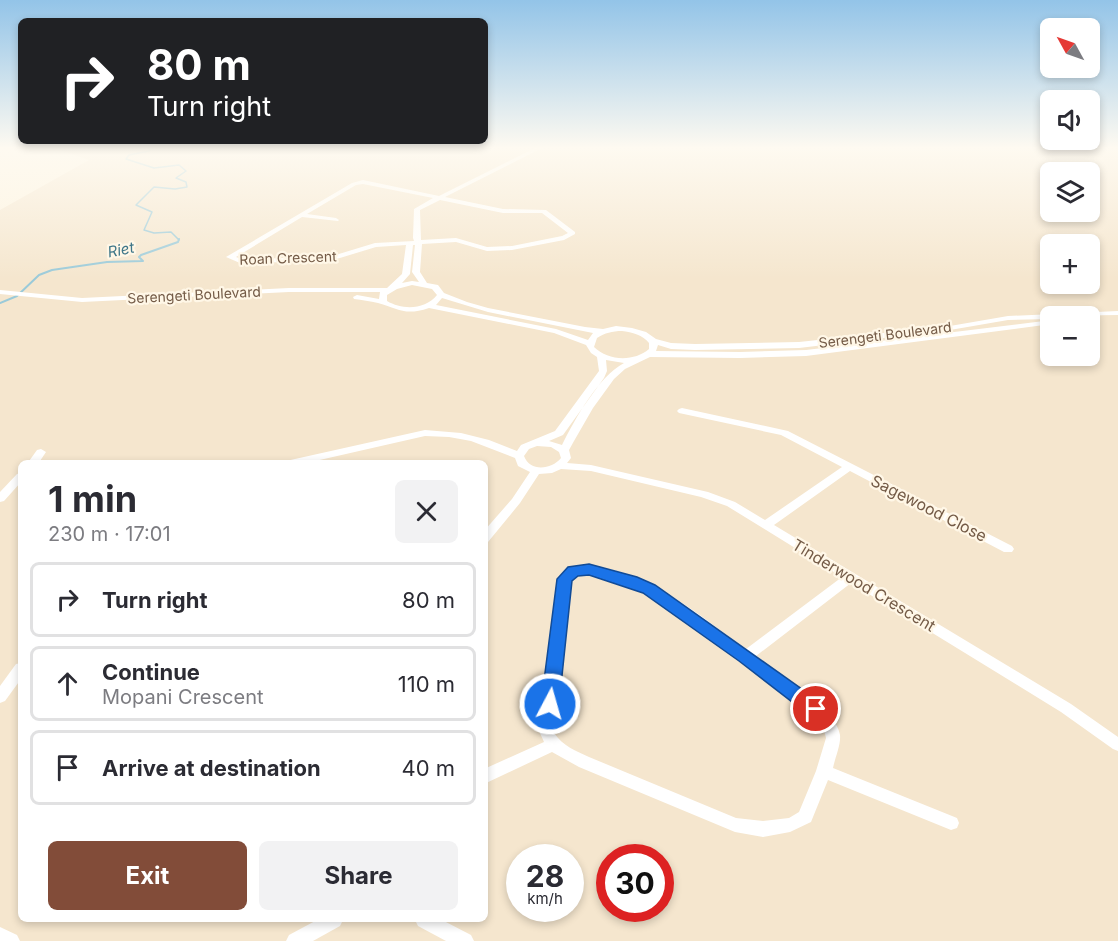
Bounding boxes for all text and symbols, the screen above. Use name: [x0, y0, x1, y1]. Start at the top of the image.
north arrow: [1040, 18, 1100, 78]
map controls: [1040, 18, 1100, 366]
text: 80 m: [147, 39, 251, 90]
icon: right: [48, 42, 126, 120]
text: Turn right: [147, 90, 271, 123]
button: sound: [1040, 90, 1100, 150]
button: layers: [1040, 162, 1100, 222]
button: +: [1040, 234, 1100, 294]
water label: Riet: [106, 237, 137, 261]
street label: Roan Crescent: [239, 247, 337, 268]
street label: Serengeti Boulevard: [127, 283, 261, 306]
button: −: [1040, 306, 1100, 366]
street label: Serengeti Boulevard: [818, 318, 952, 351]
street label: Sagewood Close: [868, 470, 990, 546]
text: 1 min: [48, 477, 137, 521]
button: close: [395, 480, 458, 543]
text: 230 m · 17:01: [48, 522, 171, 546]
street label: Tinderwood Crescent: [789, 534, 939, 636]
icon: right: [51, 583, 84, 616]
text: Turn right: [102, 587, 208, 613]
text: 80 m: [402, 587, 455, 613]
text: Continue: [102, 659, 200, 685]
icon: ahead: [51, 667, 84, 700]
text: 110 m: [398, 671, 455, 697]
position arrow: [518, 672, 582, 736]
pin: [790, 683, 841, 734]
text: Mopani Crescent: [102, 685, 263, 709]
icon: arrive: [799, 692, 832, 725]
icon: arrive: [51, 751, 84, 784]
text: Arrive at destination: [102, 755, 321, 781]
text: 40 m: [401, 755, 455, 781]
button: Exit: [48, 841, 247, 910]
button: Share: [259, 841, 458, 910]
speed limit sign: 30: [596, 844, 674, 922]
text: 28: [526, 858, 564, 894]
text: km/h: [527, 889, 563, 908]

